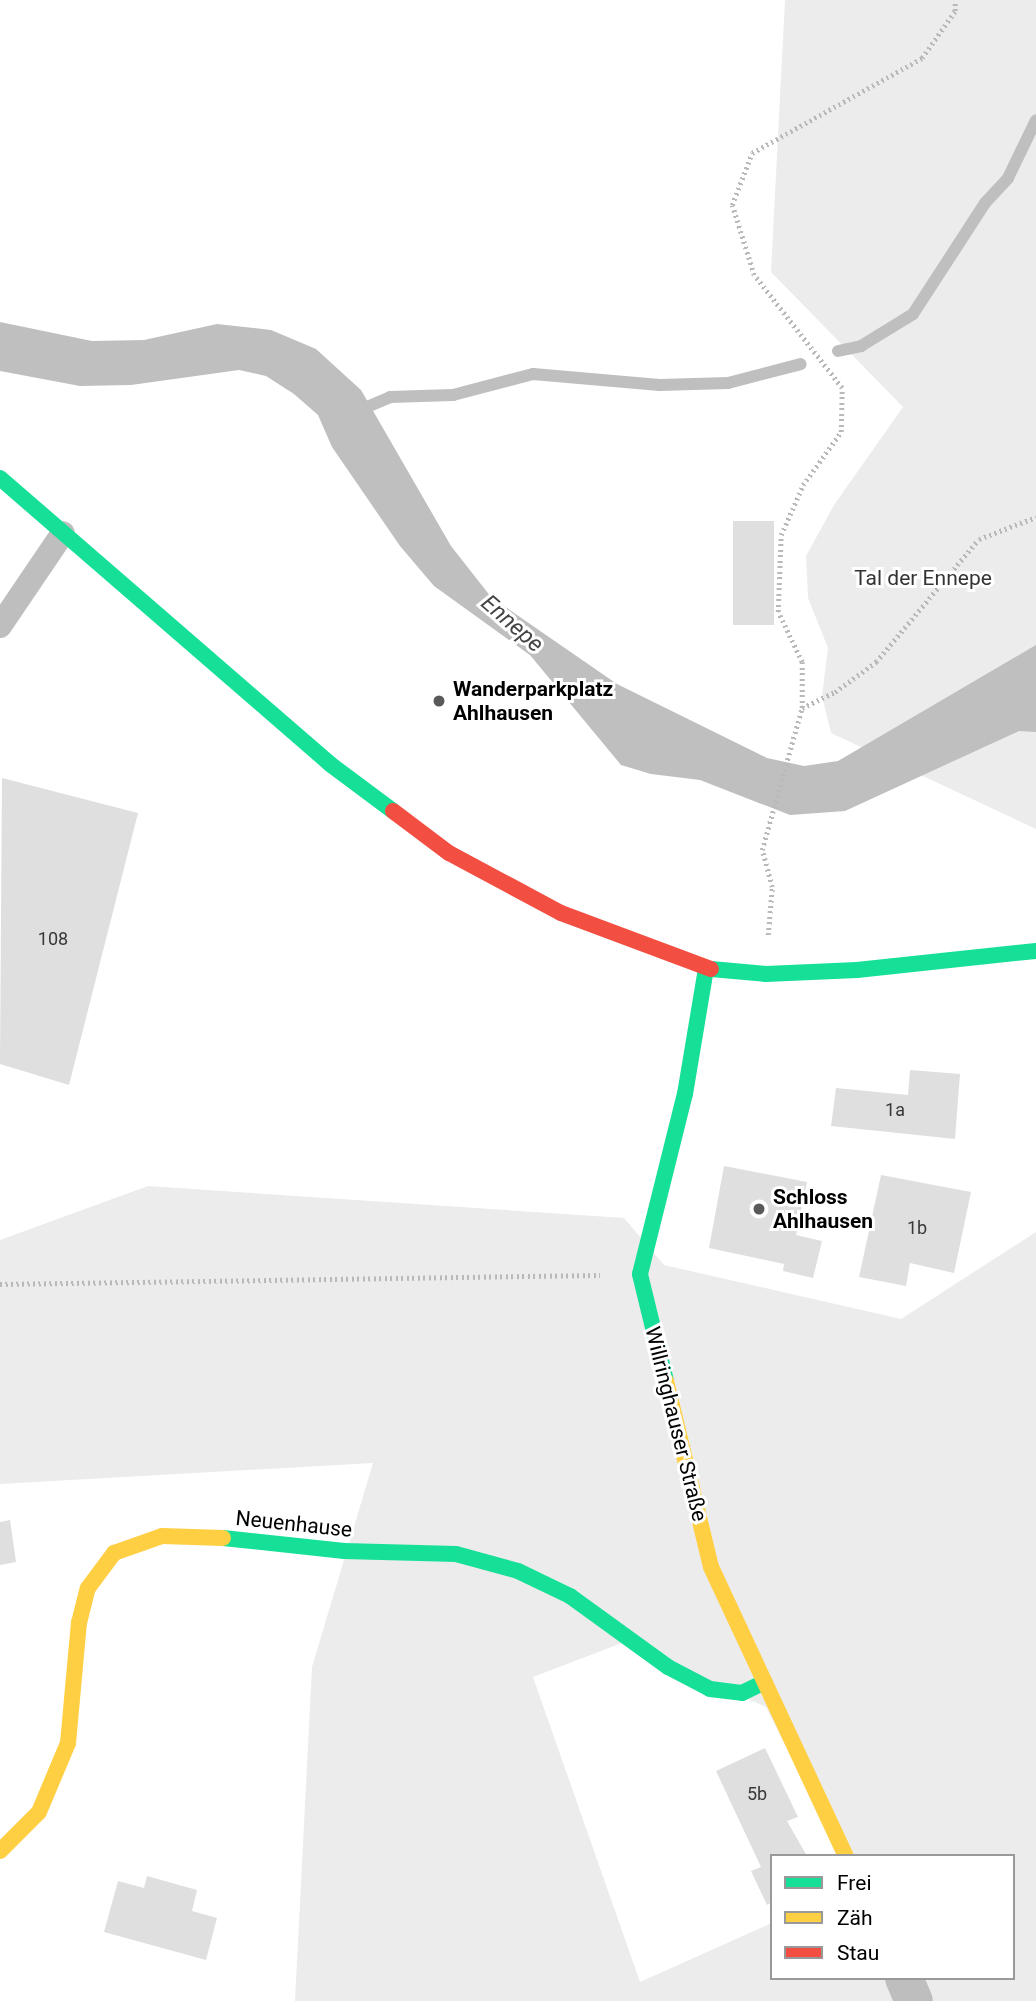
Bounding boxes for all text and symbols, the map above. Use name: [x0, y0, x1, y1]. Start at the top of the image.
park label: Tal der Ennepe: [854, 565, 992, 591]
water label: Ennepe: [475, 589, 549, 659]
place label: Wanderparkplatz Ahlhausen: [453, 676, 613, 726]
marker: Wanderparkplatz Ahlhausen: [431, 693, 447, 709]
house number: 108: [38, 928, 68, 950]
house number: 1a: [885, 1099, 905, 1121]
place label: Schloss Ahlhausen: [773, 1184, 873, 1234]
marker: Schloss Ahlhausen: [751, 1201, 767, 1217]
house number: 1b: [907, 1217, 927, 1239]
street label: Willringhauser Straße: [640, 1324, 712, 1524]
street label: Neuenhause: [235, 1505, 353, 1543]
house number: 5b: [747, 1783, 767, 1805]
legend: [770, 1854, 1015, 1980]
text: Frei: [837, 1871, 872, 1895]
text: Zäh: [837, 1906, 873, 1930]
text: Stau: [837, 1941, 879, 1965]

